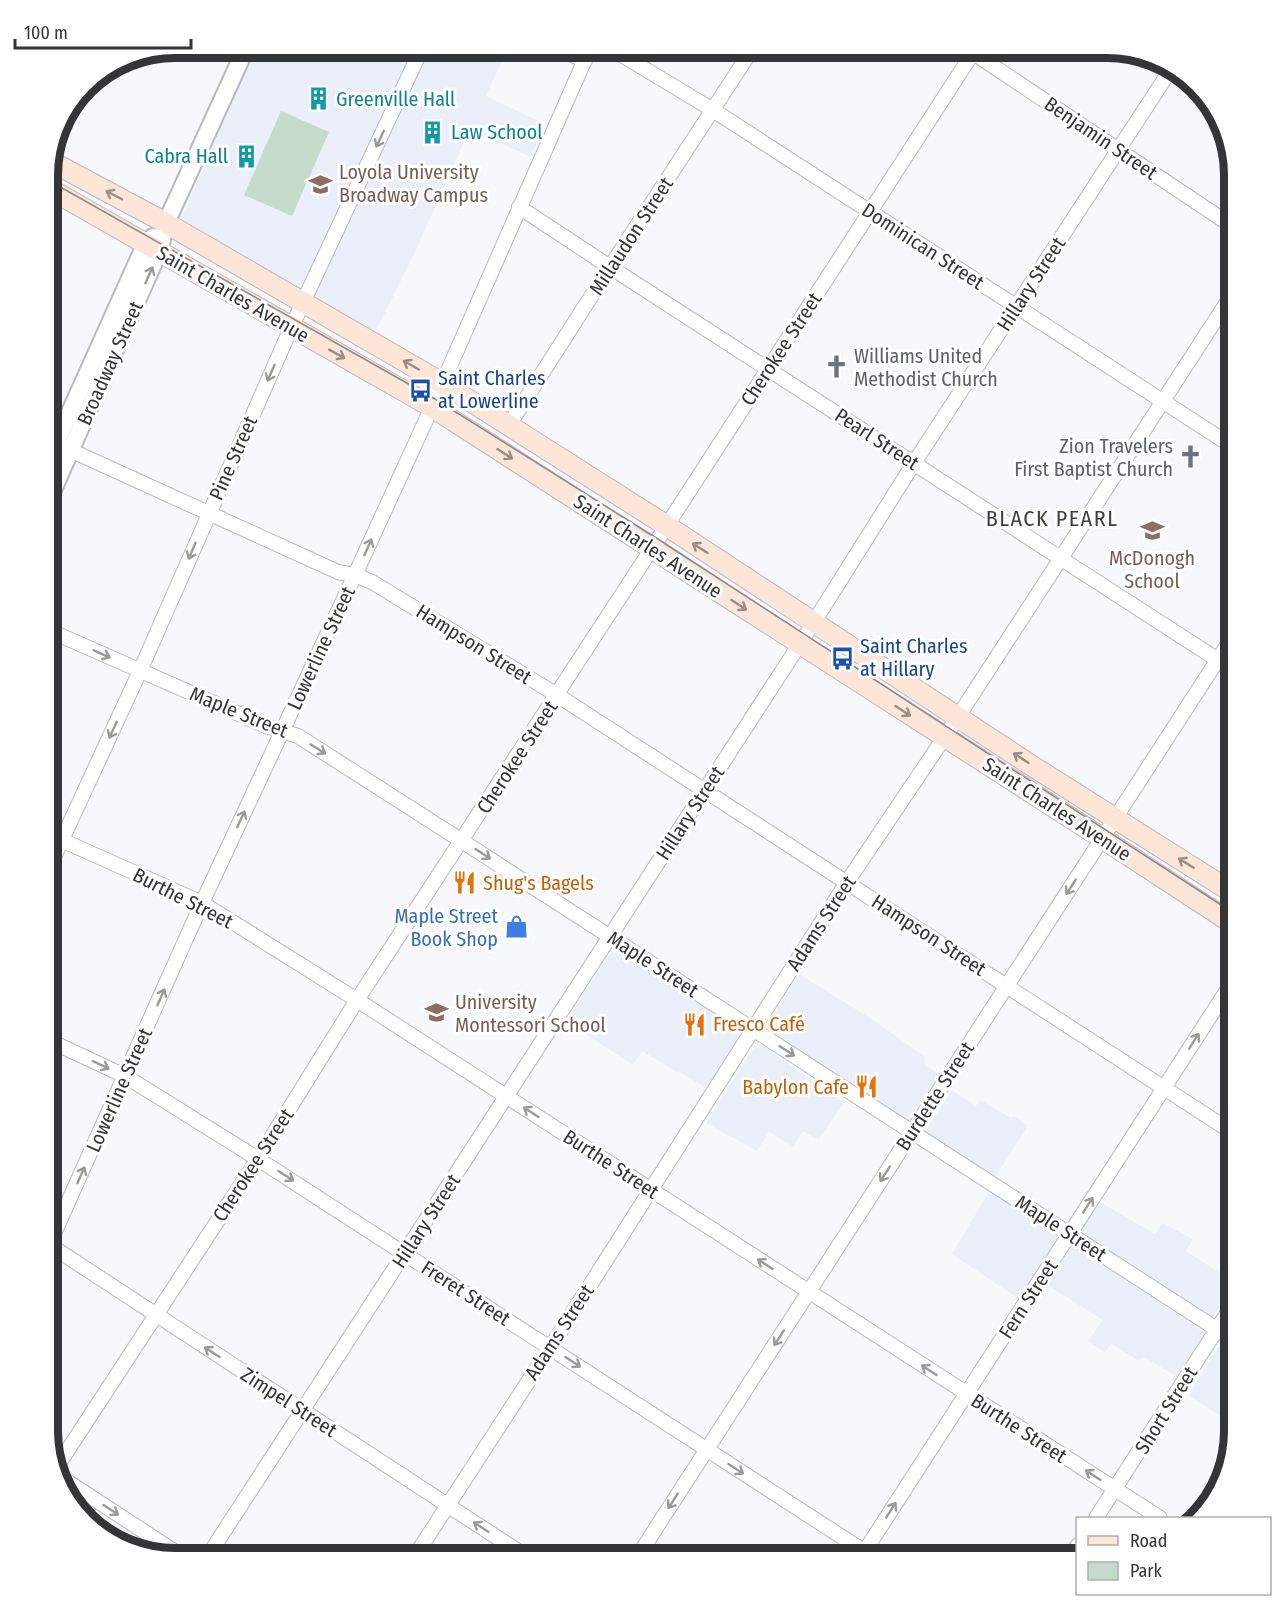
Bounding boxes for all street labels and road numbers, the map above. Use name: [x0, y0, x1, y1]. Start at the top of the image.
street label: Benjamin Street: [1040, 91, 1162, 185]
street label: Millaudon Street: [584, 172, 678, 299]
street label: Dominican Street: [857, 198, 989, 295]
street label: Hillary Street: [992, 232, 1071, 335]
street label: Saint Charles Avenue: [152, 241, 314, 347]
street label: Cherokee Street: [736, 288, 827, 410]
street label: Broadway Street: [72, 297, 148, 429]
street label: Pearl Street: [830, 403, 924, 475]
street label: Pine Street: [204, 412, 262, 504]
street label: Saint Charles Avenue: [569, 489, 727, 603]
street label: Lowerline Street: [282, 582, 360, 714]
street label: Hampson Street: [412, 599, 536, 689]
street label: Maple Street: [186, 681, 292, 743]
street label: Cherokee Street: [472, 696, 563, 818]
street label: Saint Charles Avenue: [978, 752, 1136, 866]
street label: Hillary Street: [651, 761, 730, 864]
street label: Burthe Street: [129, 863, 238, 934]
street label: Adams Street: [781, 870, 861, 975]
street label: Hampson Street: [867, 889, 991, 981]
street label: Maple Street: [603, 926, 703, 1003]
street label: Lowerline Street: [81, 1024, 157, 1156]
street label: Burdette Street: [891, 1037, 979, 1155]
street label: Cherokee Street: [208, 1104, 299, 1226]
street label: Burthe Street: [559, 1124, 664, 1204]
street label: Hillary Street: [387, 1169, 466, 1272]
street label: Maple Street: [1011, 1190, 1111, 1267]
street label: Freret Street: [417, 1255, 515, 1331]
street label: Fern Street: [994, 1255, 1063, 1343]
street label: Adams Street: [519, 1279, 599, 1384]
street label: Zimpel Street: [237, 1362, 342, 1442]
street label: Short Street: [1130, 1362, 1202, 1458]
street label: Burthe Street: [967, 1388, 1072, 1468]

